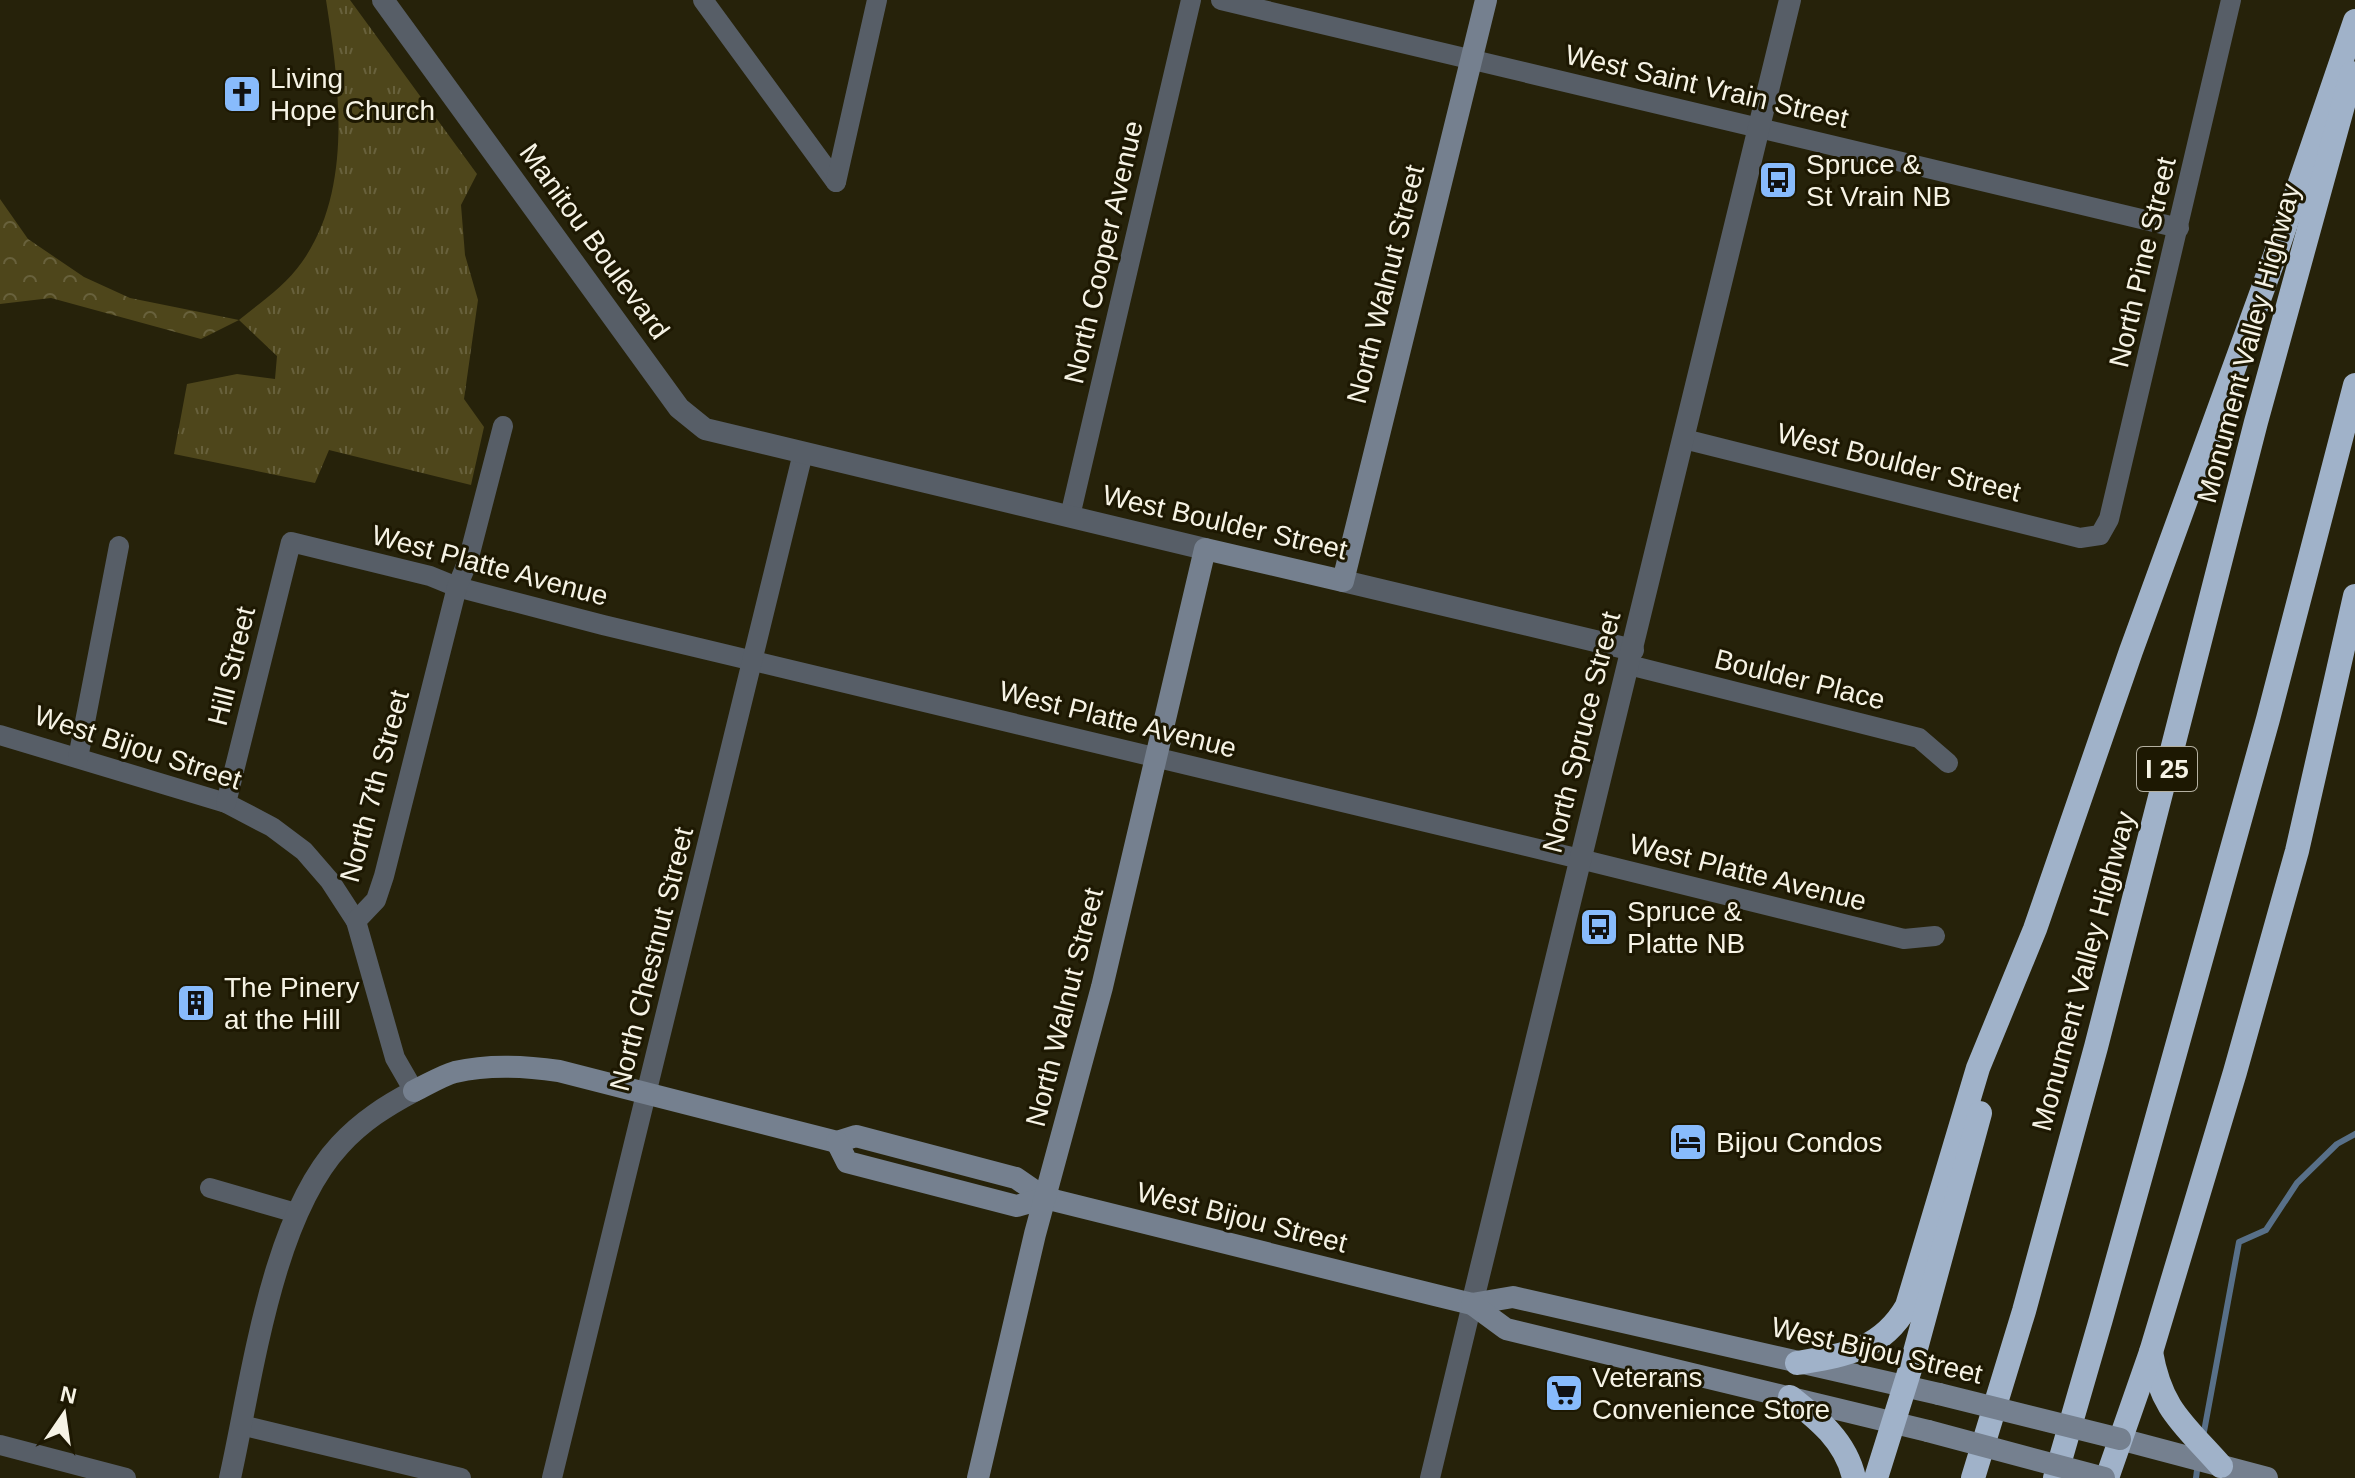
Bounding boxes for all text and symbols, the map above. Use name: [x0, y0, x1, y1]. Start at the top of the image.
street label: West Saint Vrain Street: [1562, 39, 1852, 134]
place label: Living Hope Church: [270, 63, 435, 126]
church icon: Living Hope Church: [221, 73, 263, 115]
street label: North Cooper Avenue: [1058, 118, 1149, 387]
street label: Manitou Boulevard: [513, 138, 676, 345]
place label: Spruce & St Vrain NB: [1806, 149, 1951, 212]
street label: North Pine Street: [2103, 154, 2182, 370]
bus stop icon: Spruce & St Vrain NB: [1757, 159, 1799, 201]
street label: North Walnut Street: [1341, 161, 1430, 407]
street label: Monument Valley Highway: [2191, 180, 2306, 506]
street label: West Boulder Street: [1774, 417, 2024, 508]
street label: West Boulder Street: [1100, 479, 1350, 566]
street label: West Platte Avenue: [368, 519, 611, 612]
street label: Hill Street: [202, 603, 261, 729]
street label: North Spruce Street: [1537, 608, 1627, 856]
street label: Boulder Place: [1712, 643, 1888, 716]
street label: West Platte Avenue: [996, 675, 1240, 764]
street label: North 7th Street: [334, 686, 415, 886]
street label: West Bijou Street: [30, 699, 245, 796]
road number: I 25: [2137, 747, 2197, 791]
street label: Monument Valley Highway: [2026, 808, 2141, 1134]
street label: North Chestnut Street: [604, 824, 699, 1094]
street label: West Platte Avenue: [1626, 828, 1870, 917]
street label: North Walnut Street: [1020, 884, 1109, 1130]
place label: Spruce & Platte NB: [1627, 896, 1745, 959]
bus stop icon: Spruce & Platte NB: [1578, 906, 1620, 948]
place label: The Pinery at the Hill: [224, 972, 359, 1035]
building icon: The Pinery at the Hill: [175, 982, 217, 1024]
hotel icon: Bijou Condos: [1667, 1121, 1709, 1163]
place label: Bijou Condos: [1716, 1127, 1883, 1158]
street label: West Bijou Street: [1133, 1176, 1351, 1259]
street label: West Bijou Street: [1768, 1311, 1986, 1390]
place label: Veterans Convenience Store: [1592, 1362, 1830, 1425]
supermarket icon: Veterans Convenience Store: [1543, 1372, 1585, 1414]
north arrow: [24, 1374, 104, 1454]
text: N: [58, 1381, 79, 1409]

